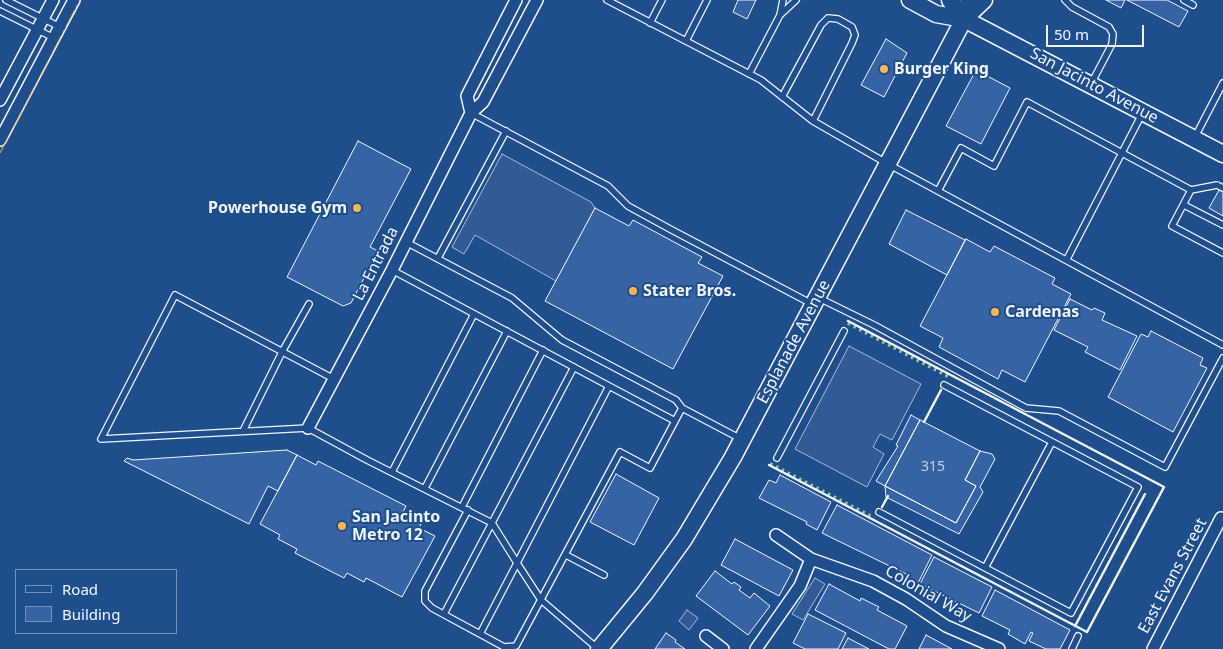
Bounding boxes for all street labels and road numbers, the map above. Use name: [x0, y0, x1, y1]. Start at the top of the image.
street label: San Jacinto Avenue: [1027, 44, 1161, 128]
street label: La Entrada: [349, 224, 403, 304]
street label: Esplanade Avenue: [753, 277, 835, 407]
street label: East Evans Street: [1135, 515, 1211, 637]
street label: Colonial Way: [881, 562, 975, 626]

